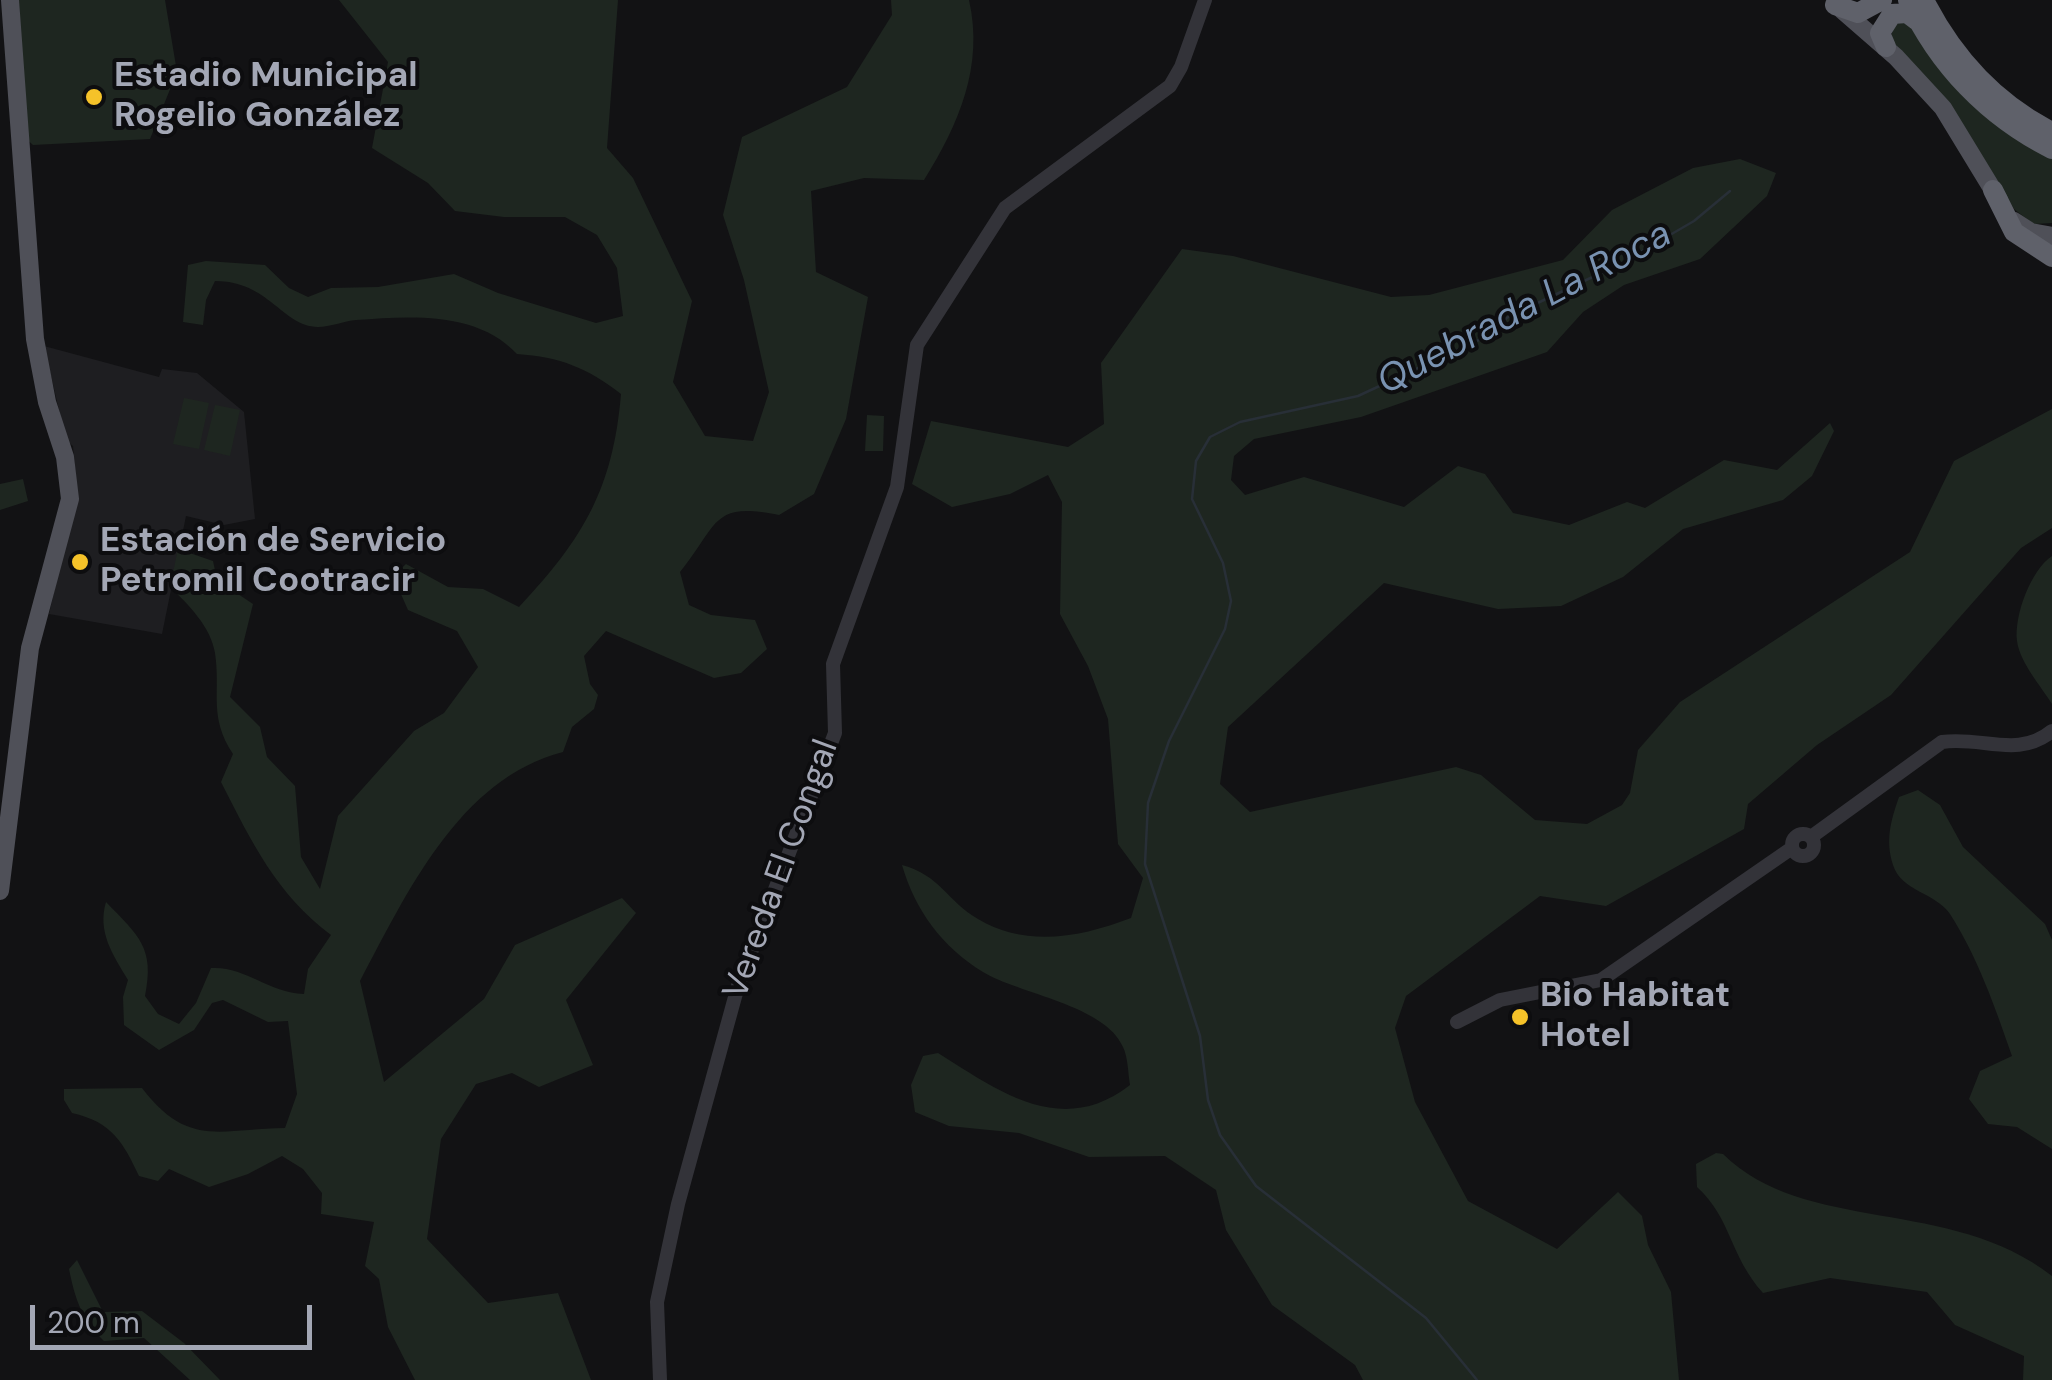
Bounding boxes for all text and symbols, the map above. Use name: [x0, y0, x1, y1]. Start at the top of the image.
place label: Estadio Municipal Rogelio González: [114, 56, 418, 138]
marker: Estadio Municipal Rogelio González: [83, 86, 105, 108]
water label: Quebrada La Roca: [1370, 212, 1680, 406]
place label: Estación de Servicio Petromil Cootracir: [100, 521, 446, 603]
marker: Estación de Servicio Petromil Cootracir: [69, 551, 91, 573]
street label: Vereda El Congal: [716, 735, 848, 1005]
place label: Bio Habitat Hotel: [1540, 976, 1730, 1058]
marker: Bio Habitat Hotel: [1509, 1006, 1531, 1028]
scale bar: [35, 1285, 318, 1347]
text: 200 m: [47, 1303, 140, 1342]

